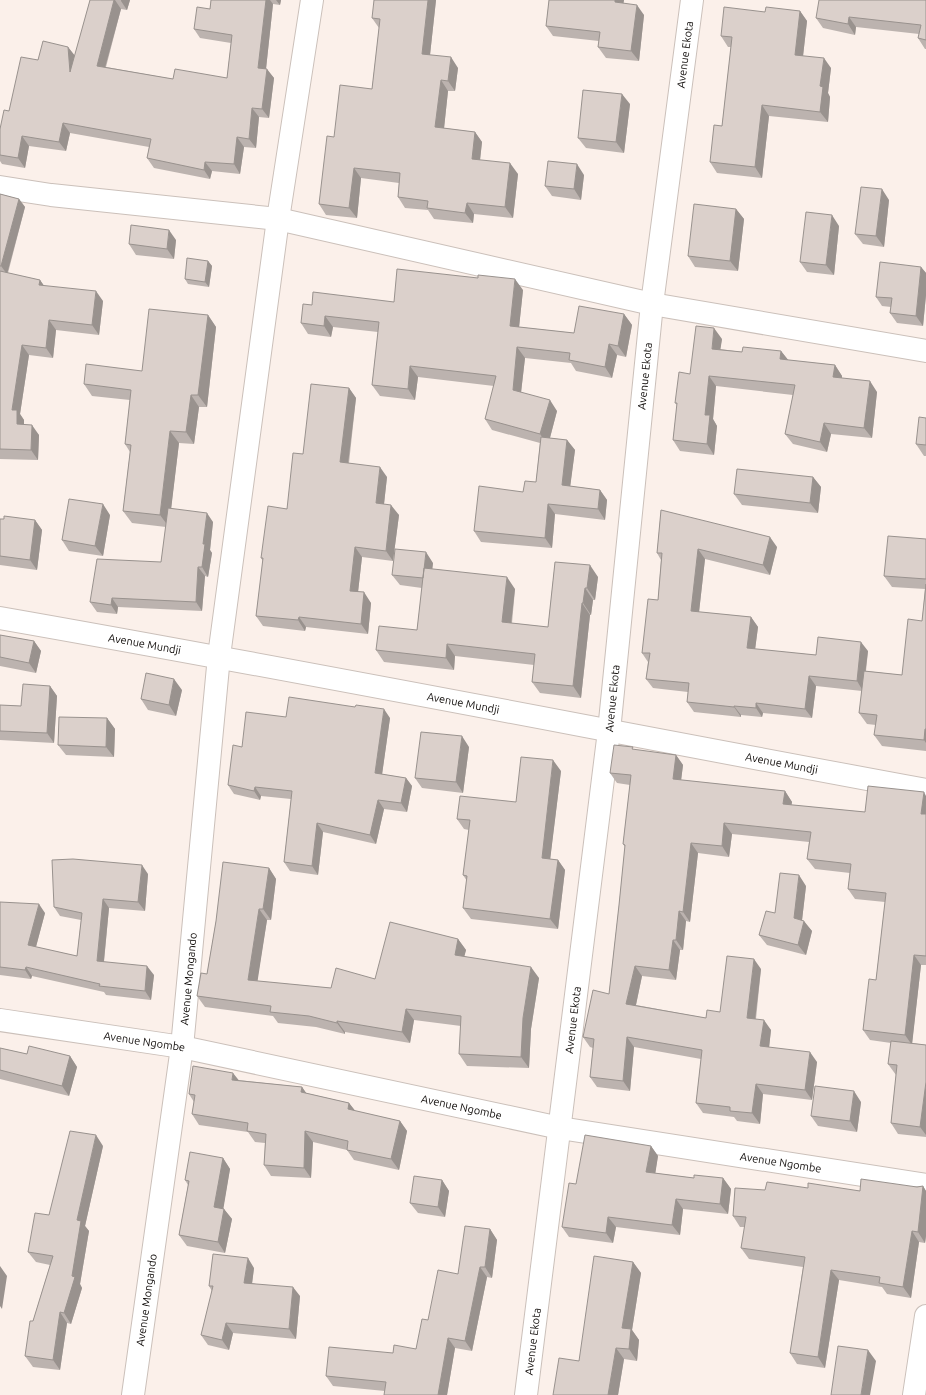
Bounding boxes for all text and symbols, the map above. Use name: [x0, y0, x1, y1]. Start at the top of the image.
street label: Avenue Ekota: [674, 20, 695, 89]
street label: Avenue Ekota: [635, 342, 654, 410]
street label: Avenue Mundji: [107, 631, 182, 656]
street label: Avenue Ekota: [603, 664, 622, 733]
street label: Avenue Mundji: [426, 690, 501, 716]
street label: Avenue Mundji: [744, 750, 819, 776]
street label: Avenue Mongando: [178, 932, 199, 1026]
street label: Avenue Ekota: [563, 986, 583, 1054]
street label: Avenue Ngombe: [103, 1029, 186, 1054]
street label: Avenue Ngombe: [420, 1092, 503, 1121]
street label: Avenue Ngombe: [739, 1150, 822, 1175]
street label: Avenue Mongando: [134, 1253, 159, 1347]
street label: Avenue Ekota: [523, 1307, 543, 1376]

